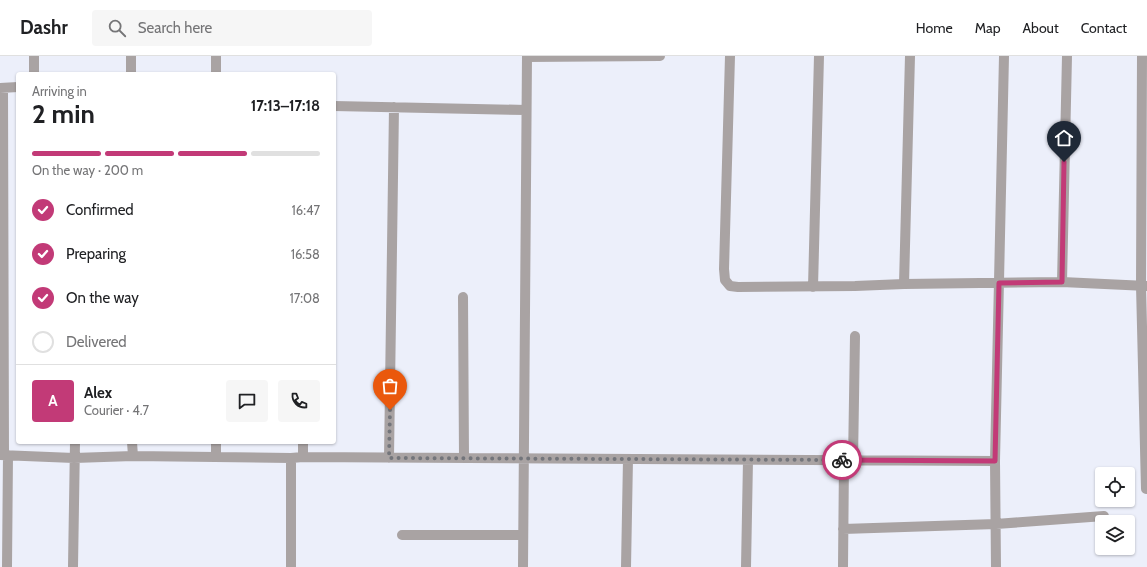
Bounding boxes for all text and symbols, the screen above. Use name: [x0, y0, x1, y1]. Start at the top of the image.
search box: [92, 10, 372, 46]
text: Dashr: [20, 16, 68, 39]
icon: search: [106, 17, 128, 39]
text: Search here: [138, 19, 212, 37]
text: Home: [916, 19, 953, 37]
text: Map: [975, 19, 1000, 37]
text: About: [1022, 19, 1059, 37]
text: Contact: [1081, 19, 1127, 37]
text: Arriving in: [32, 83, 87, 99]
text: 17:13–17:18: [251, 97, 320, 115]
text: 2 min: [32, 98, 95, 130]
pin: [1047, 121, 1081, 162]
icon: home: [1053, 127, 1075, 149]
text: On the way · 200 m: [32, 162, 143, 178]
icon: check: [32, 199, 54, 221]
text: Confirmed: [66, 201, 134, 219]
text: 16:47: [292, 202, 320, 218]
icon: check: [32, 243, 54, 265]
text: Preparing: [66, 245, 126, 263]
text: 16:58: [291, 246, 320, 262]
icon: check: [32, 287, 54, 309]
text: On the way: [66, 289, 139, 307]
text: 17:08: [290, 290, 320, 306]
text: Delivered: [66, 333, 127, 351]
pin: [373, 369, 407, 410]
icon: bag: [379, 375, 401, 397]
button: chat: [226, 380, 268, 422]
button: phone: [278, 380, 320, 422]
text: Alex: [84, 384, 112, 402]
text: A: [48, 392, 58, 410]
text: Courier · 4.7: [84, 402, 149, 418]
courier: [822, 440, 862, 480]
icon: bike: [831, 449, 853, 471]
map controls: [1095, 467, 1135, 555]
button: locate: [1095, 467, 1135, 507]
button: layers: [1095, 515, 1135, 555]

